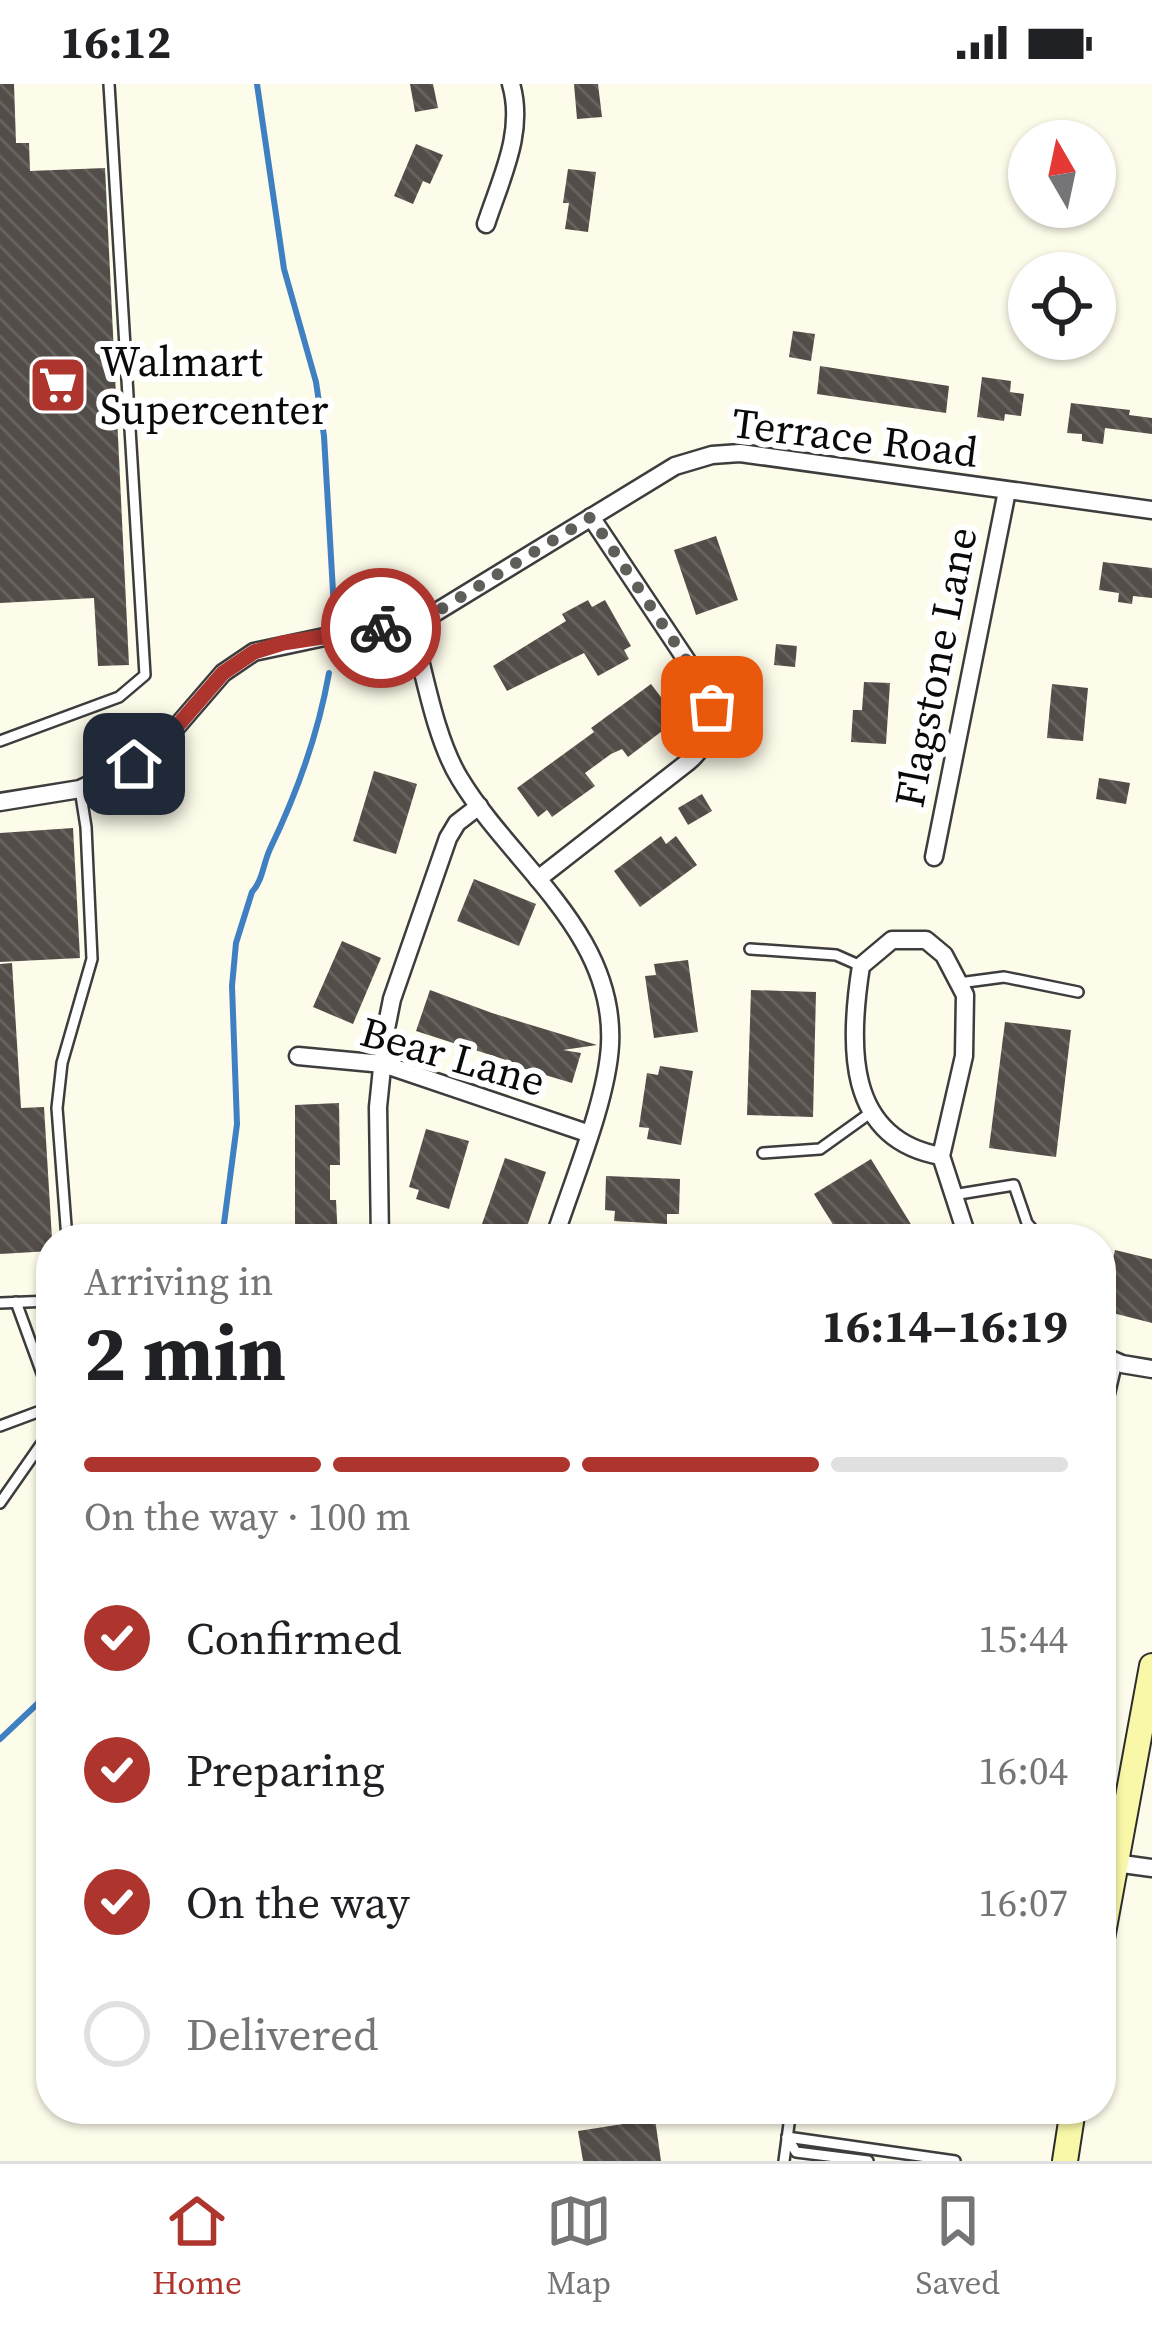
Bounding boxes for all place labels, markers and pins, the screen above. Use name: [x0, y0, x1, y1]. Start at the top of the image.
place label: Walmart Supercenter: [100, 332, 329, 438]
supermarket icon: Walmart Supercenter: [27, 354, 89, 416]
pin: [661, 656, 763, 758]
pin: [83, 713, 185, 815]

